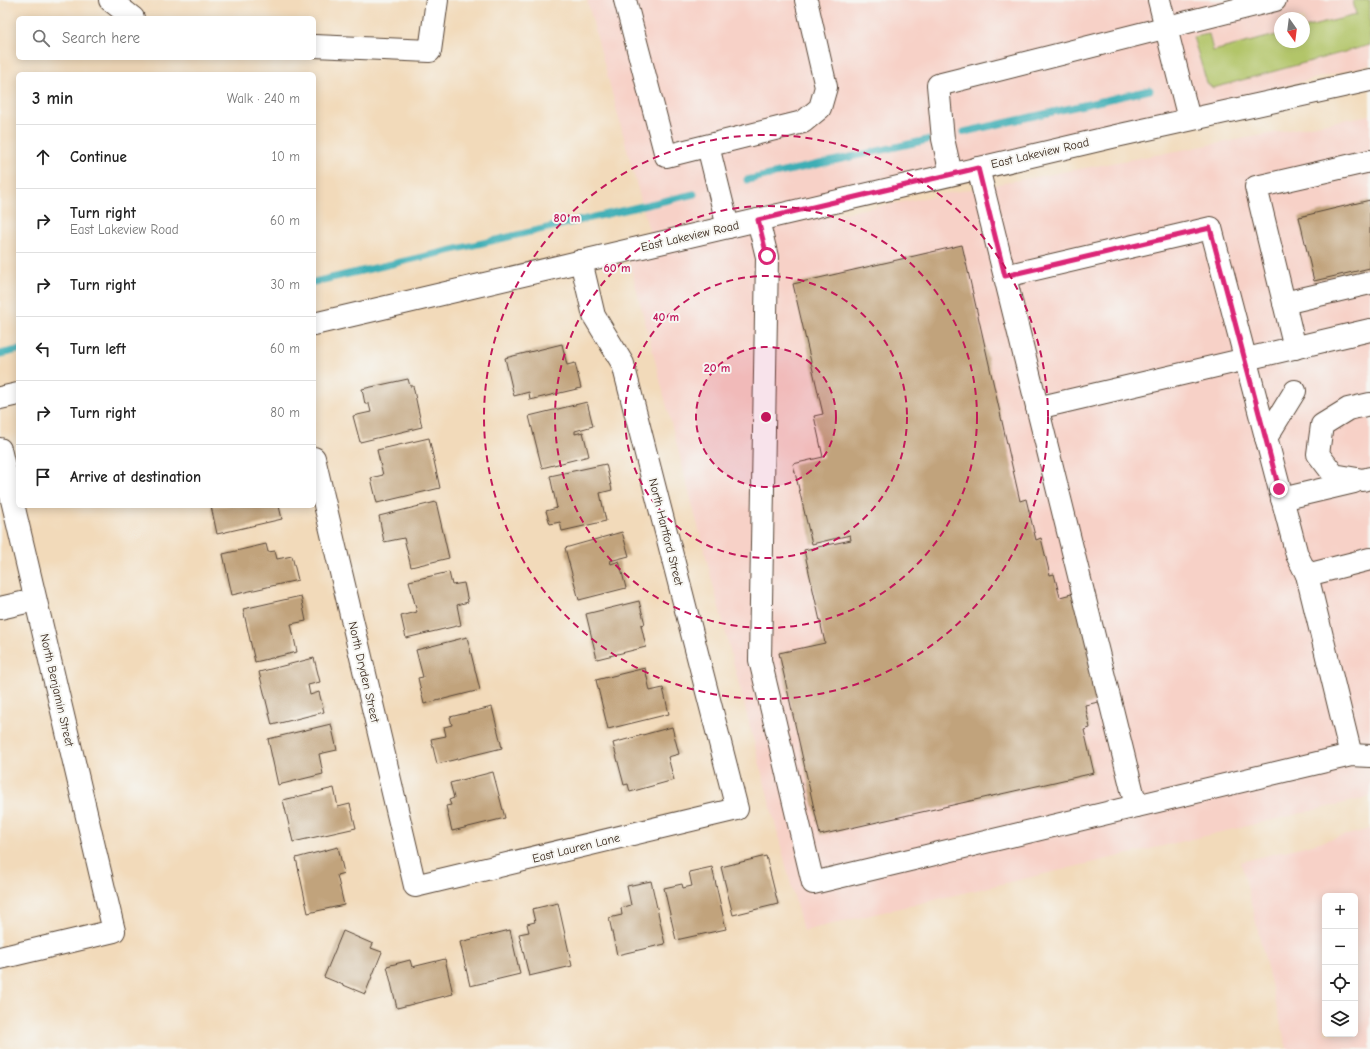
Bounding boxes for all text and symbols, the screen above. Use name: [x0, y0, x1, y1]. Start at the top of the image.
north arrow: [1274, 12, 1310, 48]
search box: [16, 16, 316, 60]
icon: search: [30, 27, 52, 49]
text: Search here: [62, 29, 140, 47]
text: 3 min: [32, 89, 73, 108]
text: Walk · 240 m: [227, 91, 300, 106]
street label: East Lakeview Road: [990, 135, 1090, 171]
icon: ahead: [32, 146, 54, 168]
text: Continue: [70, 148, 127, 166]
text: 10 m: [272, 149, 300, 164]
text: Turn right: [70, 204, 136, 222]
icon: right: [32, 210, 54, 232]
text: 80 m: [554, 211, 580, 225]
text: 60 m: [270, 213, 300, 228]
street label: East Lakeview Road: [640, 218, 740, 254]
text: East Lakeview Road: [70, 222, 179, 237]
route start: [758, 247, 776, 265]
text: 60 m: [604, 261, 630, 275]
icon: right: [32, 274, 54, 296]
text: Turn right: [70, 276, 136, 294]
text: 30 m: [270, 277, 300, 292]
text: 40 m: [653, 310, 679, 324]
icon: left: [32, 338, 54, 360]
text: Turn left: [70, 340, 126, 358]
text: 60 m: [270, 341, 300, 356]
text: 20 m: [704, 361, 730, 375]
icon: right: [32, 402, 54, 424]
text: Turn right: [70, 404, 136, 422]
text: 80 m: [270, 405, 300, 420]
centre of rings: [759, 410, 773, 424]
icon: arrive: [32, 466, 54, 488]
text: Arrive at destination: [70, 468, 201, 486]
street label: North Hartford Street: [646, 477, 686, 588]
route end: [1270, 480, 1288, 498]
street label: North Dryden Street: [346, 620, 383, 725]
street label: North Benjamin Street: [37, 632, 77, 748]
street label: East Lauren Lane: [531, 830, 621, 866]
map controls: [1322, 893, 1358, 1037]
button: +: [1322, 893, 1358, 929]
button: −: [1322, 929, 1358, 965]
button: locate: [1322, 965, 1358, 1001]
button: layers: [1322, 1001, 1358, 1037]

